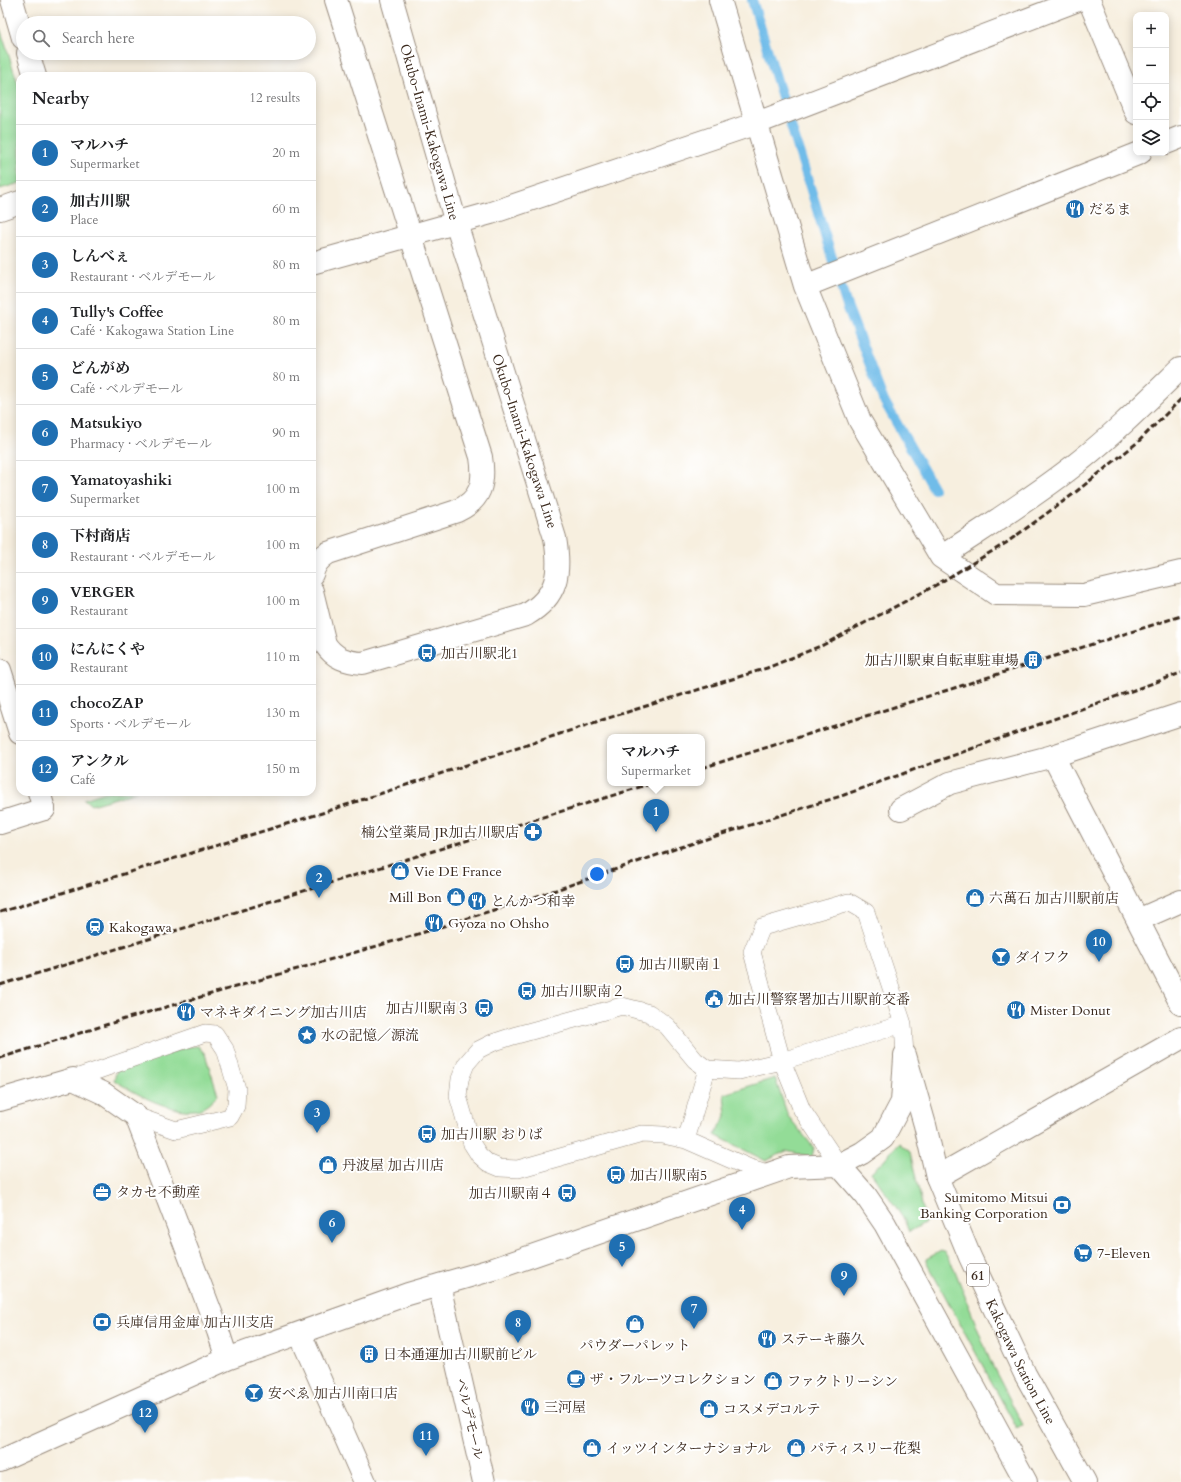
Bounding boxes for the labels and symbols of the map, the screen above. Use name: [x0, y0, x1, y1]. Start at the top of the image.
street label: Okubo-Inami-Kakogawa Line: [395, 42, 464, 223]
restaurant icon: だるま: [1064, 198, 1086, 220]
place label: だるま: [1089, 200, 1131, 219]
street label: Okubo-Inami-Kakogawa Line: [487, 351, 562, 531]
bus stop icon: 加古川駅北1: [416, 642, 438, 664]
place label: 加古川駅北1: [441, 644, 518, 663]
building icon: 加古川駅東自転車駐車場: [1022, 649, 1044, 671]
place label: 加古川駅東自転車駐車場: [865, 651, 1019, 670]
pin: 1: [643, 799, 669, 832]
pharmacy icon: 楠公堂薬局 JR加古川駅店: [522, 821, 544, 843]
place label: 楠公堂薬局 JR加古川駅店: [361, 823, 519, 842]
shop icon: Vie DE France: [389, 860, 411, 882]
place label: Vie DE France: [414, 862, 502, 881]
your location: [587, 864, 607, 884]
pin: 2: [306, 865, 332, 898]
shop icon: Mill Bon: [445, 886, 467, 908]
shop icon: 六萬石 加古川駅前店: [964, 887, 986, 909]
place label: Mill Bon: [389, 888, 442, 907]
place label: 六萬石 加古川駅前店: [989, 889, 1119, 908]
restaurant icon: とんかつ和幸: [466, 890, 488, 912]
place label: とんかつ和幸: [491, 892, 575, 911]
restaurant icon: Gyoza no Ohsho: [423, 912, 445, 934]
place label: Gyoza no Ohsho: [448, 914, 550, 933]
station icon: Kakogawa: [84, 916, 106, 938]
place label: Kakogawa: [109, 918, 172, 937]
pin: 10: [1086, 929, 1112, 962]
bar icon: ダイフク: [990, 946, 1012, 968]
place label: ダイフク: [1015, 948, 1070, 967]
bus stop icon: 加古川駅南１: [614, 953, 636, 975]
place label: 加古川駅南１: [639, 955, 723, 974]
bus stop icon: 加古川駅南２: [516, 980, 538, 1002]
place label: 加古川駅南２: [541, 982, 625, 1001]
public building icon: 加古川警察署加古川駅前交番: [703, 988, 725, 1010]
place label: 加古川警察署加古川駅前交番: [728, 990, 910, 1009]
bus stop icon: 加古川駅南３: [473, 997, 495, 1019]
place label: 加古川駅南３: [386, 999, 470, 1018]
restaurant icon: Mister Donut: [1005, 999, 1027, 1021]
restaurant icon: マネキダイニング加古川店: [175, 1001, 197, 1023]
place label: Mister Donut: [1030, 1001, 1111, 1020]
place label: マネキダイニング加古川店: [200, 1003, 367, 1022]
place icon: 水の記憶／源流: [296, 1024, 318, 1046]
place label: 水の記憶／源流: [321, 1026, 419, 1045]
pin: 3: [304, 1100, 330, 1133]
bus stop icon: 加古川駅 おりば: [416, 1123, 438, 1145]
place label: 加古川駅 おりば: [441, 1125, 543, 1144]
shop icon: 丹波屋 加古川店: [317, 1154, 339, 1176]
place label: 丹波屋 加古川店: [342, 1156, 444, 1175]
bus stop icon: 加古川駅南5: [605, 1164, 627, 1186]
place label: 加古川駅南5: [630, 1166, 707, 1185]
office icon: タカセ不動産: [91, 1181, 113, 1203]
bus stop icon: 加古川駅南４: [556, 1182, 578, 1204]
place label: タカセ不動産: [116, 1183, 200, 1202]
place label: 加古川駅南４: [469, 1184, 553, 1203]
place label: Sumitomo Mitsui Banking Corporation: [920, 1188, 1048, 1223]
bank icon: Sumitomo Mitsui Banking Corporation: [1051, 1194, 1073, 1216]
pin: 4: [729, 1197, 755, 1230]
pin: 6: [319, 1210, 345, 1243]
pin: 5: [609, 1234, 635, 1267]
supermarket icon: 7-Eleven: [1072, 1242, 1094, 1264]
place label: 7-Eleven: [1097, 1244, 1150, 1263]
pin: 9: [831, 1263, 857, 1296]
road number: 61: [967, 1264, 989, 1286]
pin: 7: [681, 1296, 707, 1329]
street label: Kakogawa Station Line: [981, 1296, 1060, 1428]
pin: 8: [505, 1310, 531, 1343]
bank icon: 兵庫信用金庫 加古川支店: [91, 1311, 113, 1333]
place label: 兵庫信用金庫 加古川支店: [116, 1313, 274, 1332]
shop icon: パウダーパレット: [624, 1313, 646, 1335]
restaurant icon: ステーキ藤久: [756, 1328, 778, 1350]
place label: ステーキ藤久: [781, 1330, 865, 1349]
place label: パウダーパレット: [579, 1336, 691, 1355]
building icon: 日本通運加古川駅前ビル: [358, 1343, 380, 1365]
place label: 日本通運加古川駅前ビル: [383, 1345, 537, 1364]
cafe icon: ザ・フルーツコレクション: [565, 1368, 587, 1390]
place label: ザ・フルーツコレクション: [590, 1370, 756, 1389]
shop icon: ファクトリーシン: [762, 1370, 784, 1392]
place label: ファクトリーシン: [787, 1372, 898, 1391]
street label: ベルデモール: [451, 1376, 488, 1462]
bar icon: 安べゑ 加古川南口店: [243, 1382, 265, 1404]
place label: 安べゑ 加古川南口店: [268, 1384, 398, 1403]
restaurant icon: 三河屋: [519, 1396, 541, 1418]
place label: 三河屋: [544, 1398, 586, 1417]
shop icon: コスメデコルテ: [698, 1398, 720, 1420]
pin: 12: [132, 1400, 158, 1433]
place label: コスメデコルテ: [723, 1400, 820, 1419]
pin: 11: [413, 1423, 439, 1456]
shop icon: イッツインターナショナル: [581, 1437, 603, 1459]
shop icon: パティスリー花梨: [785, 1437, 807, 1459]
place label: イッツインターナショナル: [606, 1439, 771, 1458]
place label: パティスリー花梨: [810, 1439, 921, 1458]

